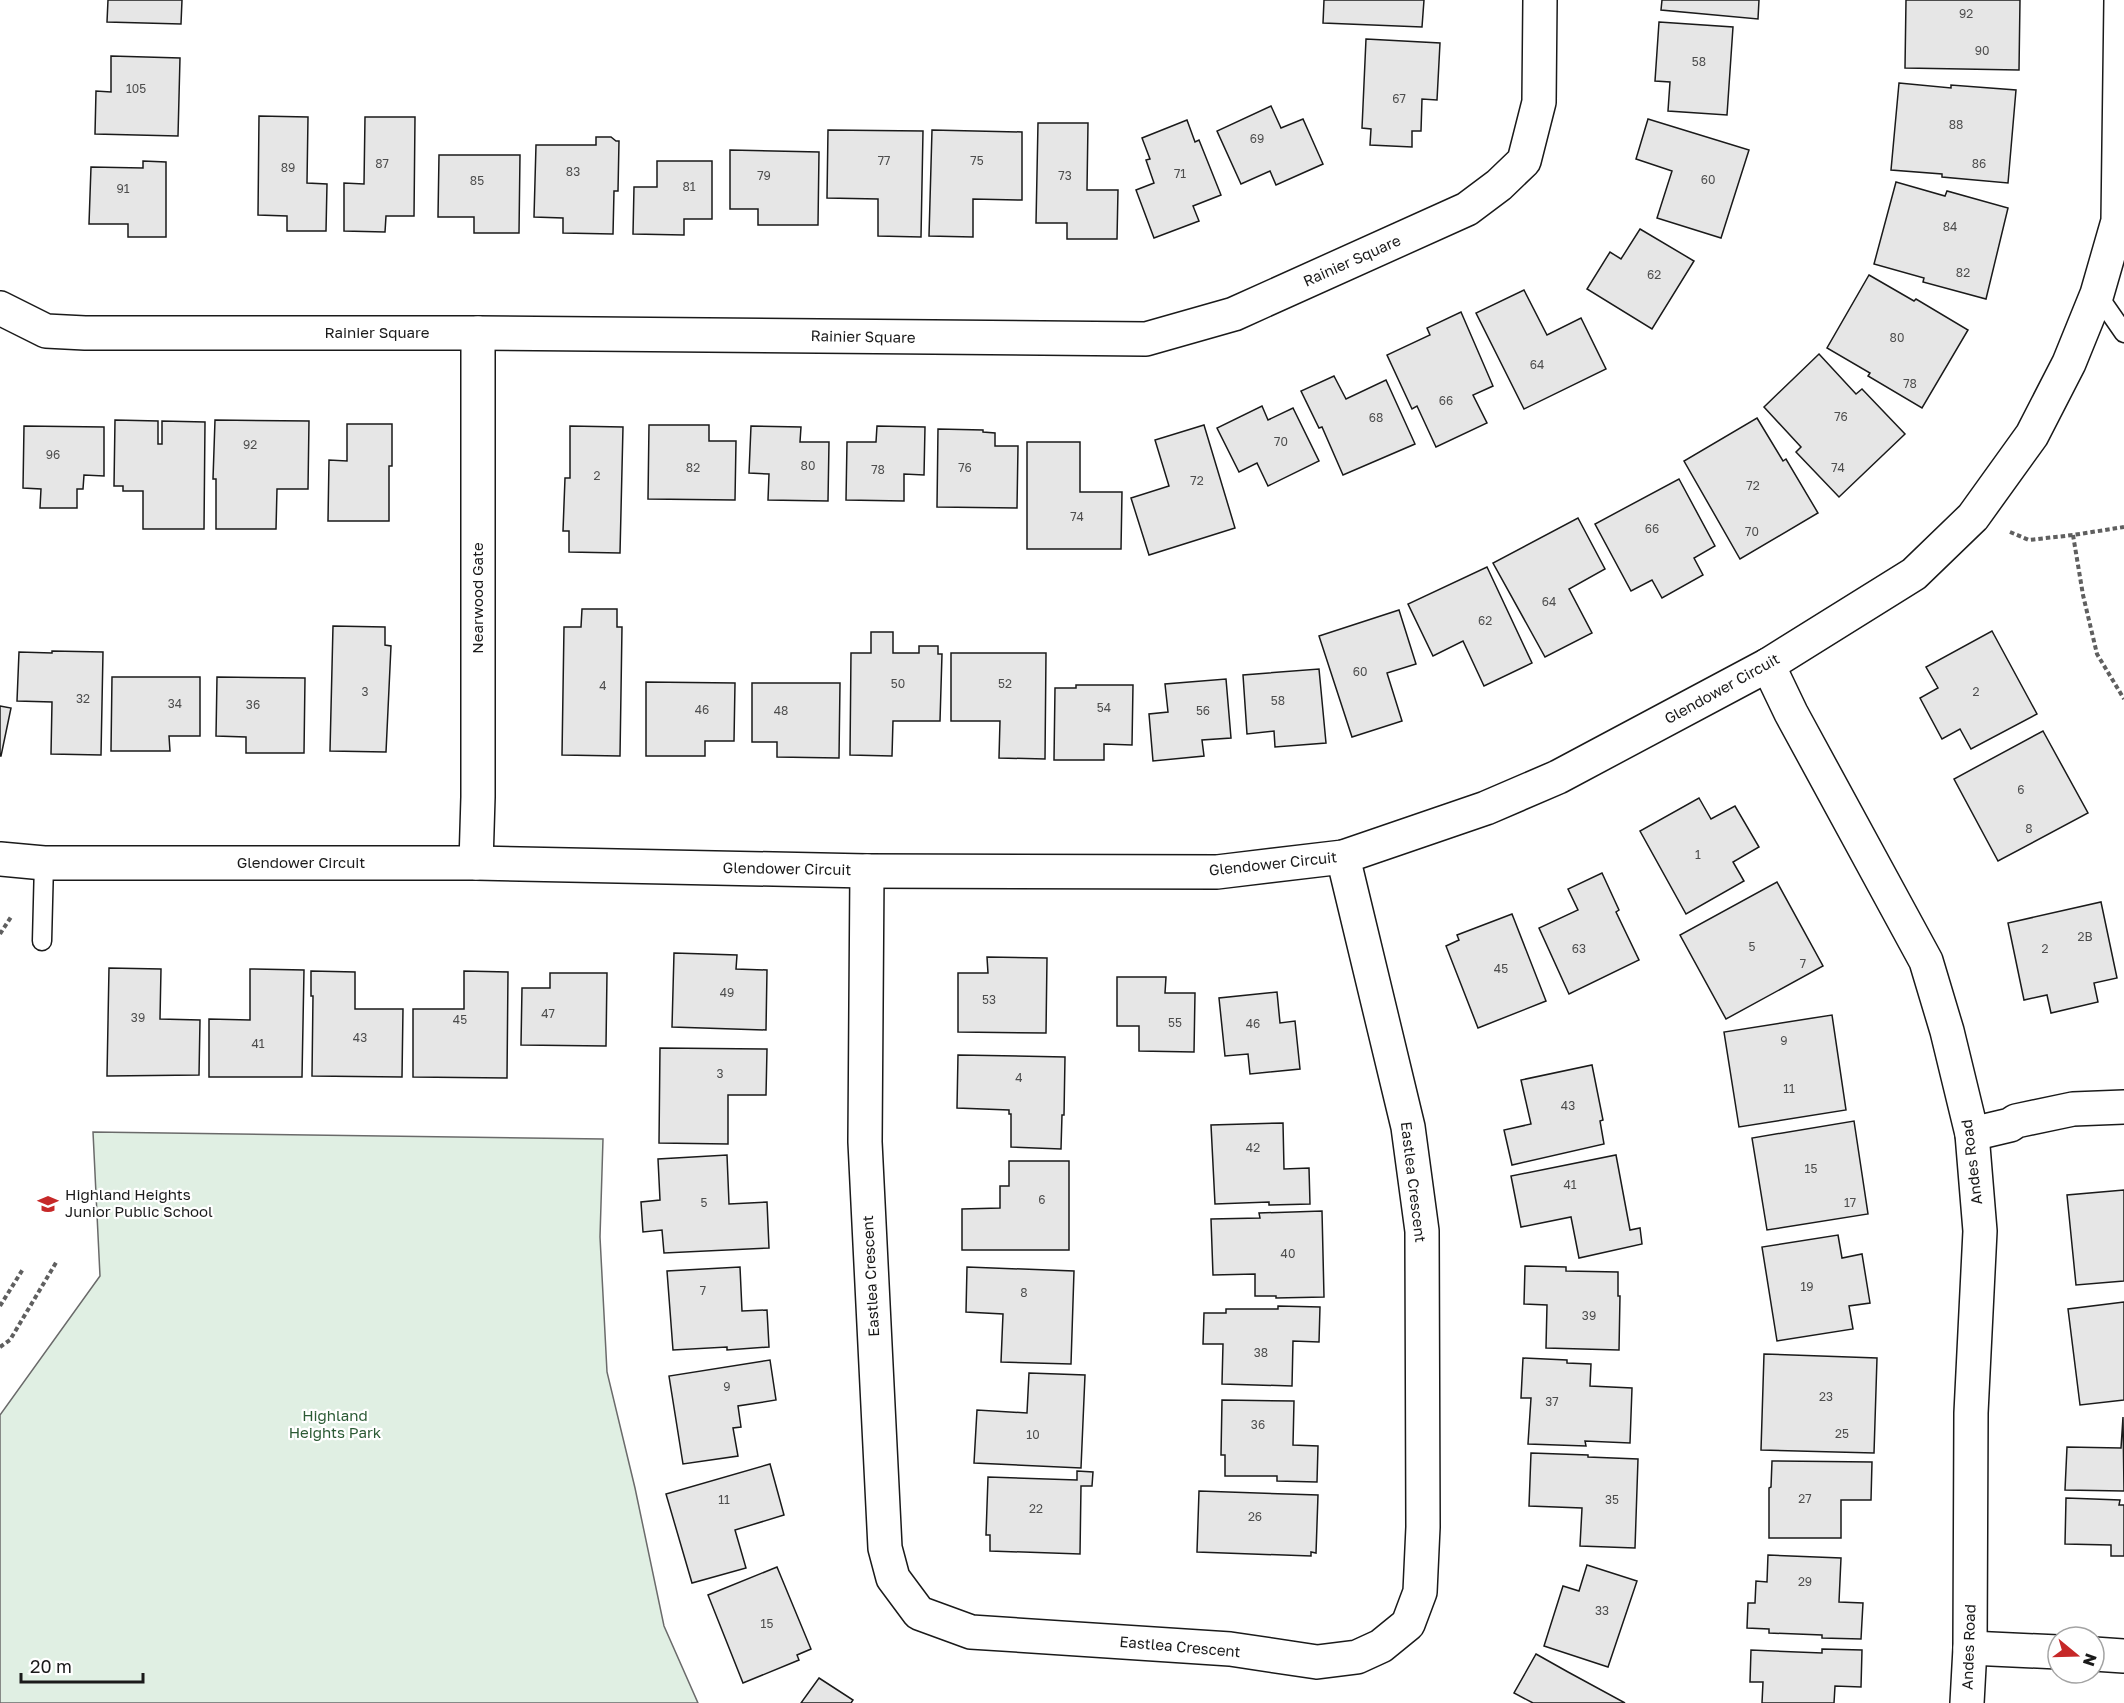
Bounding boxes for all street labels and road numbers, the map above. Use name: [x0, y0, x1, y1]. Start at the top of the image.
street label: Rainier Square: [1300, 230, 1403, 290]
street label: Rainier Square: [325, 323, 430, 341]
street label: Rainier Square: [810, 326, 916, 346]
street label: Nearwood Gate: [468, 542, 486, 654]
street label: Glendower Circuit: [1661, 649, 1782, 727]
street label: Glendower Circuit: [1208, 847, 1338, 879]
street label: Glendower Circuit: [237, 853, 365, 871]
street label: Glendower Circuit: [723, 858, 852, 878]
street label: Andes Road: [1957, 1119, 1985, 1206]
street label: Eastlea Crescent: [1398, 1120, 1430, 1243]
street label: Eastlea Crescent: [858, 1215, 882, 1337]
street label: Andes Road: [1958, 1604, 1978, 1690]
street label: Eastlea Crescent: [1119, 1632, 1241, 1660]

